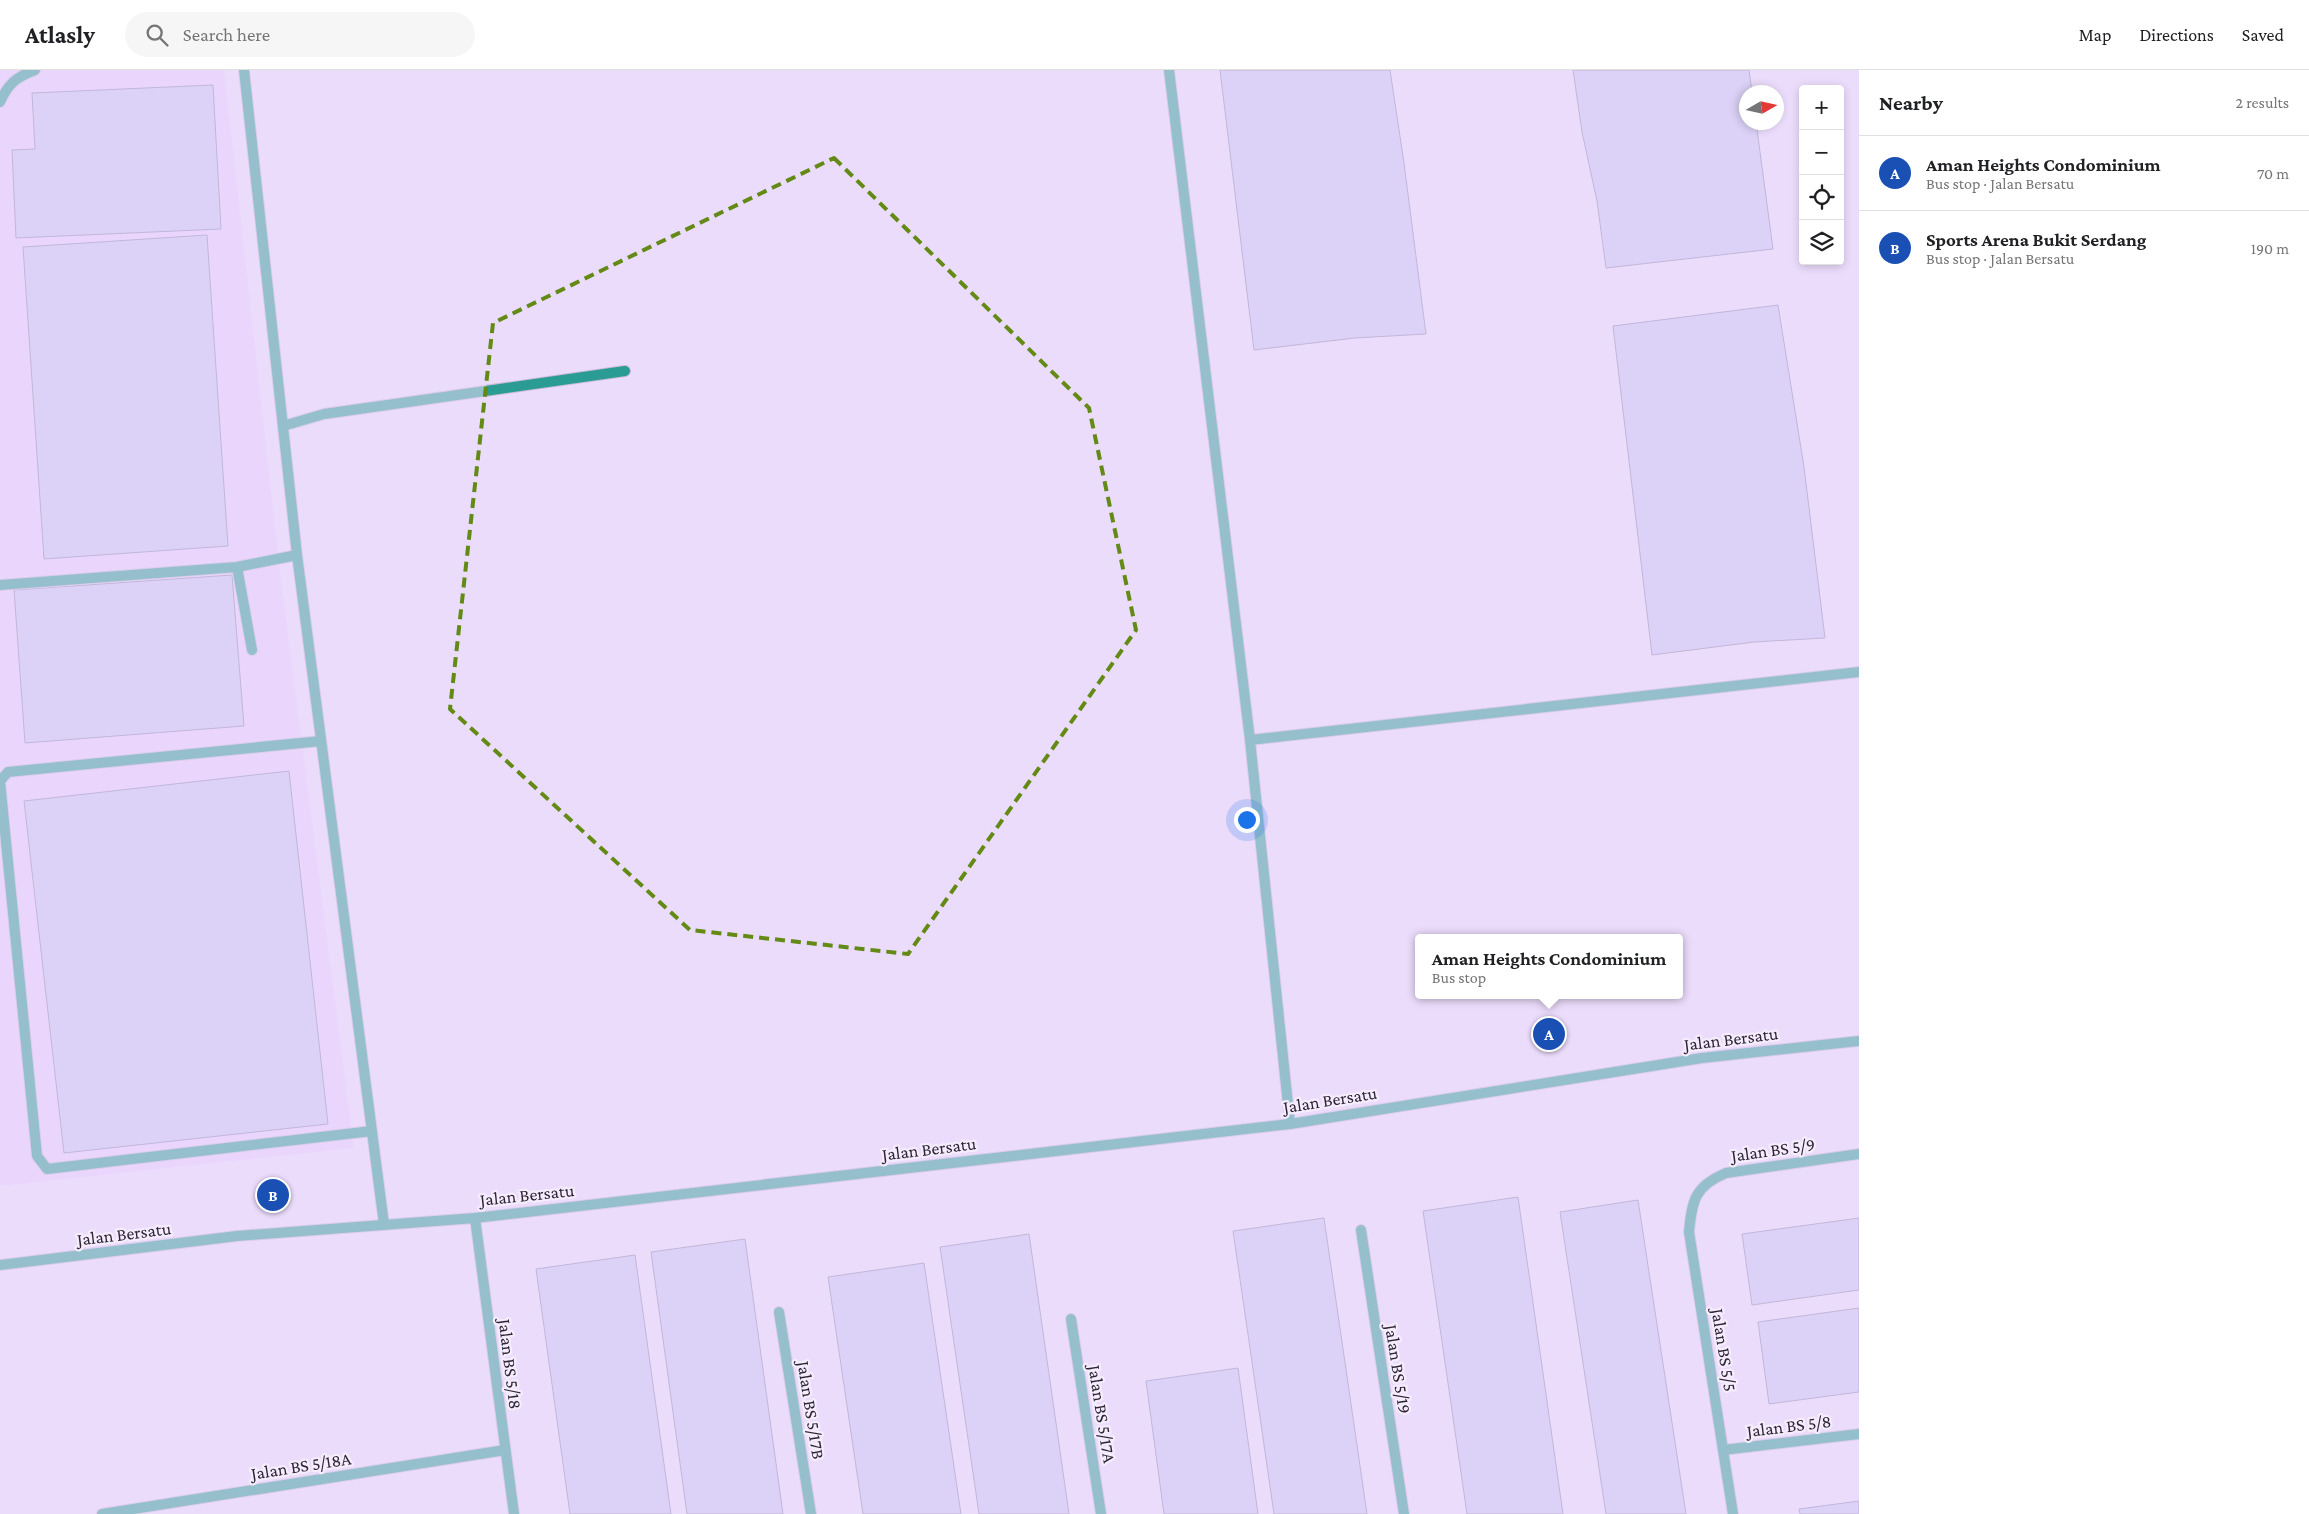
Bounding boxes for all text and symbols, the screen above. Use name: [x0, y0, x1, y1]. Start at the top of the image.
search box: [125, 12, 475, 57]
text: Atlasly: [25, 21, 95, 48]
icon: search: [143, 21, 171, 49]
text: Search here: [183, 24, 270, 45]
text: Map: [2079, 25, 2111, 45]
text: Directions: [2139, 25, 2214, 45]
text: Saved: [2242, 25, 2284, 45]
north arrow: [1739, 85, 1784, 130]
map controls: [1799, 85, 1844, 265]
button: +: [1799, 85, 1844, 130]
text: Nearby: [1879, 91, 1943, 115]
text: 2 results: [2236, 94, 2289, 111]
button: −: [1799, 130, 1844, 175]
text: Aman Heights Condominium: [1926, 154, 2161, 175]
text: A: [1890, 165, 1900, 182]
text: 70 m: [2257, 165, 2289, 182]
button: locate: [1799, 175, 1844, 220]
text: Bus stop · Jalan Bersatu: [1926, 175, 2074, 192]
button: layers: [1799, 220, 1844, 265]
text: Sports Arena Bukit Serdang: [1926, 229, 2146, 250]
text: B: [1890, 240, 1900, 257]
text: 190 m: [2251, 240, 2289, 257]
text: Bus stop · Jalan Bersatu: [1926, 250, 2074, 267]
your location: [1234, 807, 1260, 833]
popup: [1415, 934, 1683, 999]
text: Aman Heights Condominium: [1432, 948, 1666, 969]
text: Bus stop: [1432, 969, 1486, 986]
pin: A: [1533, 1015, 1565, 1053]
street label: Jalan Bersatu: [1681, 1023, 1780, 1055]
street label: Jalan Bersatu: [1280, 1083, 1379, 1118]
street label: Jalan Bersatu: [879, 1133, 978, 1165]
street label: Jalan BS 5/9: [1728, 1134, 1816, 1166]
pin: B: [257, 1176, 289, 1214]
street label: Jalan Bersatu: [477, 1180, 576, 1210]
street label: Jalan Bersatu: [74, 1218, 173, 1250]
street label: Jalan BS 5/5: [1707, 1305, 1740, 1393]
street label: Jalan BS 5/18: [494, 1316, 525, 1410]
street label: Jalan BS 5/19: [1381, 1321, 1415, 1415]
street label: Jalan BS 5/17B: [793, 1357, 829, 1461]
street label: Jalan BS 5/17A: [1084, 1362, 1120, 1465]
street label: Jalan BS 5/8: [1744, 1411, 1832, 1441]
street label: Jalan BS 5/18A: [248, 1448, 353, 1484]

